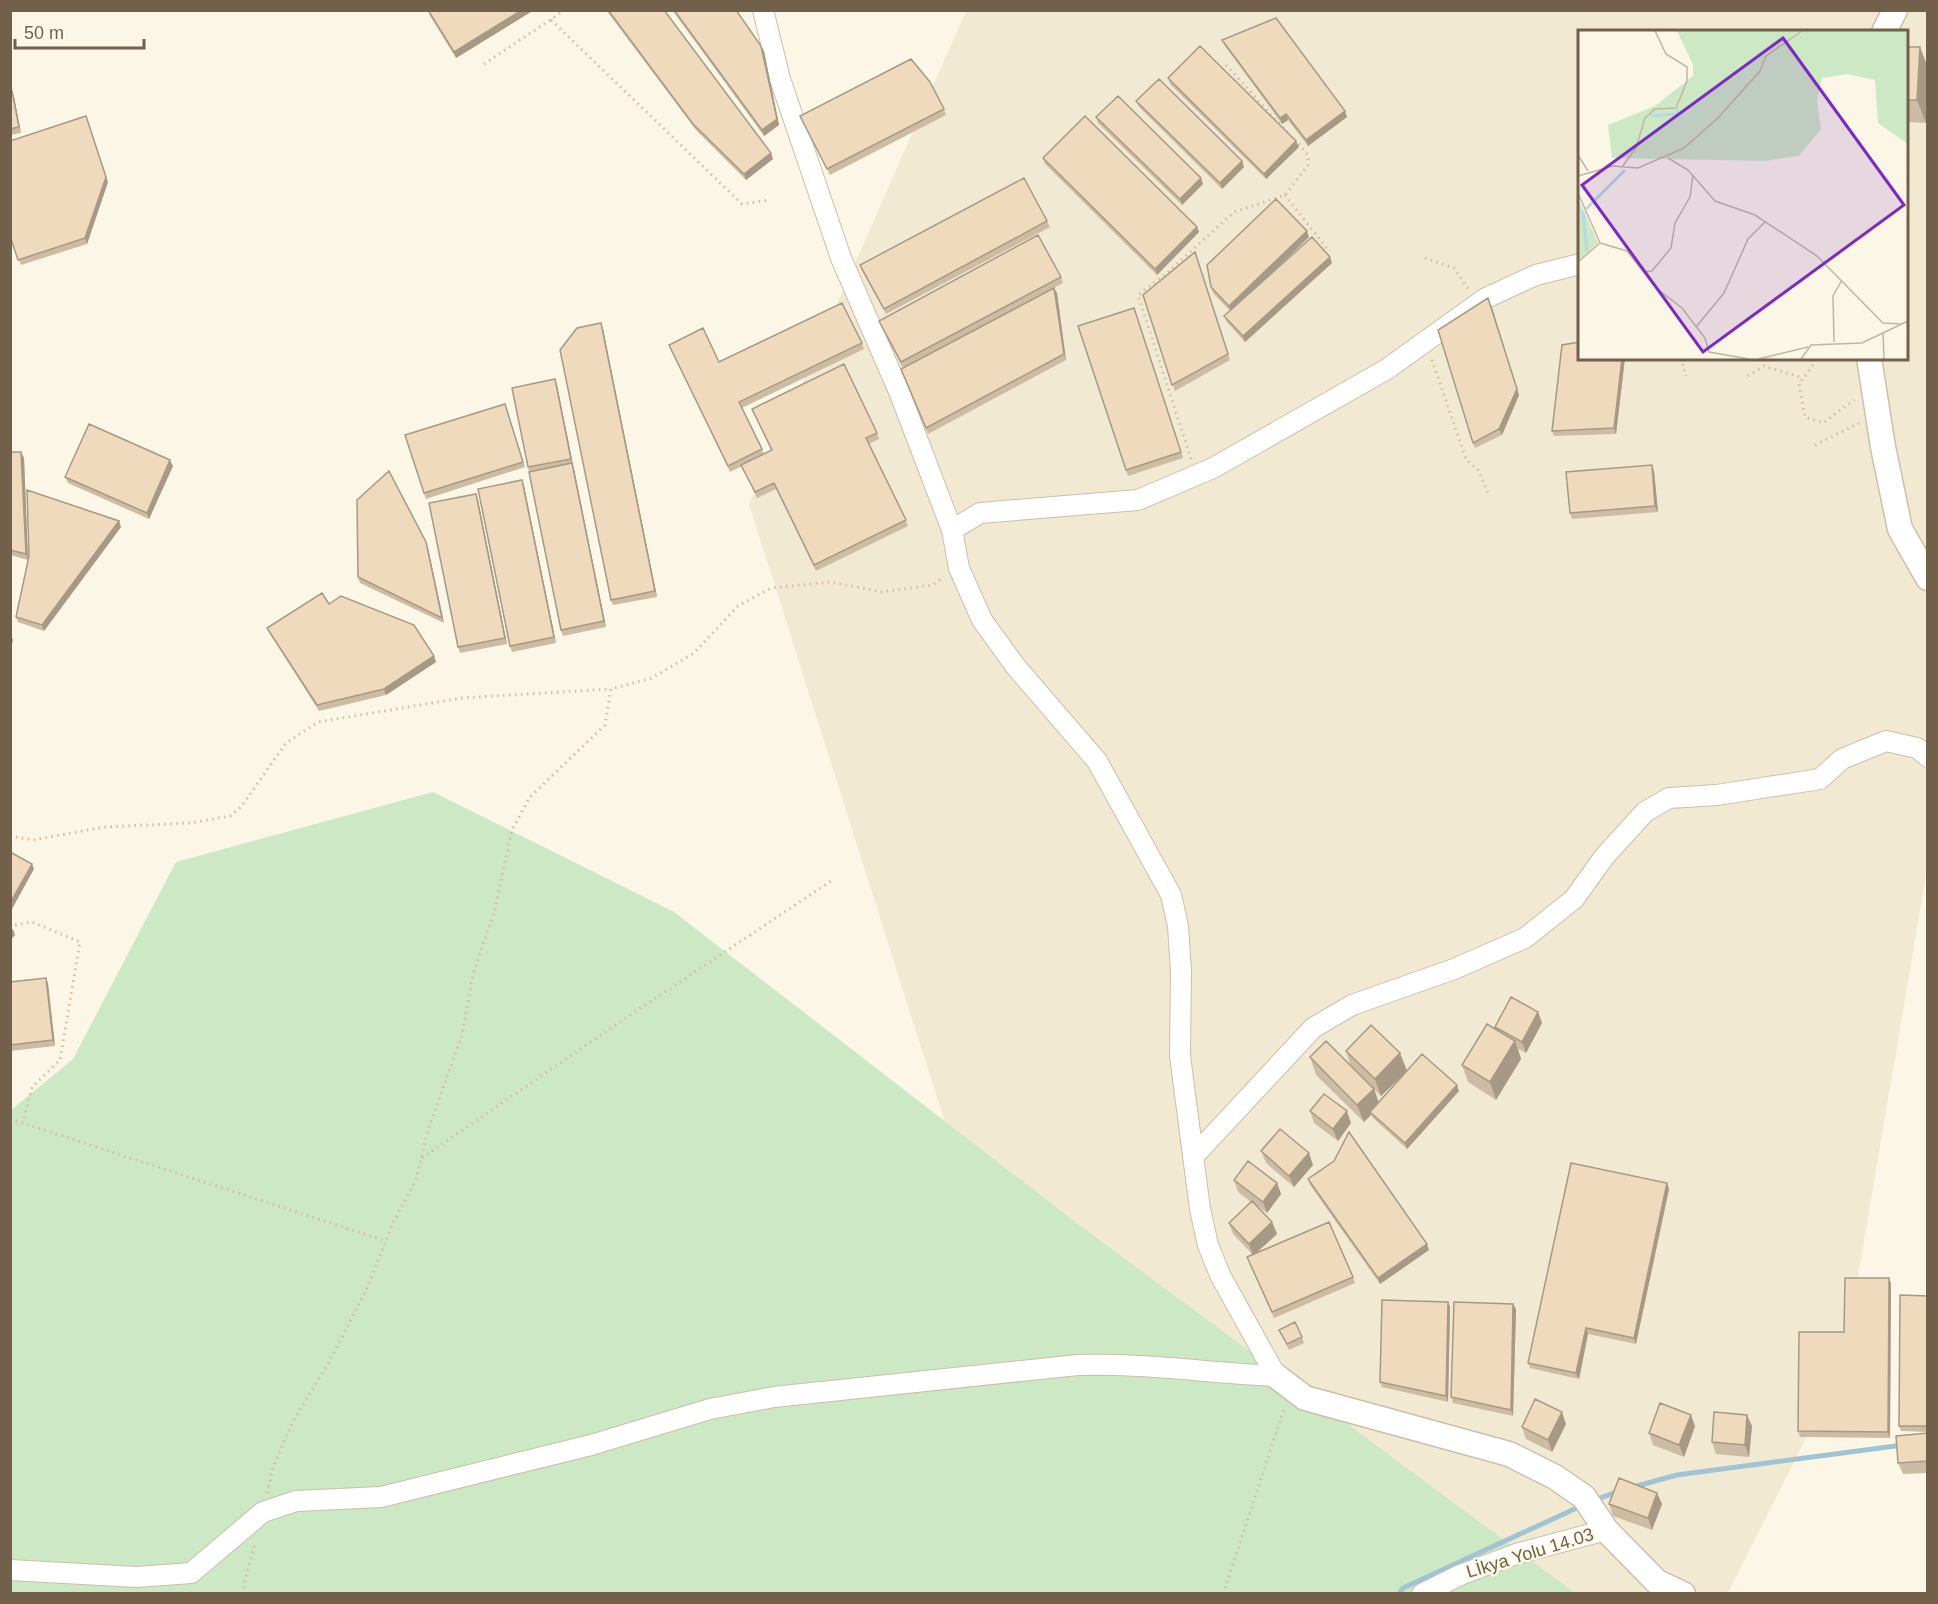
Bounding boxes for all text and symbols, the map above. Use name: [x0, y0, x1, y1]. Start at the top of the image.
scale bar: [15, 12, 144, 50]
text: 50 m: [24, 23, 64, 43]
inset map: [1578, 30, 1908, 360]
street label: Lİkya Yolu 14.03: [1464, 1524, 1596, 1582]

